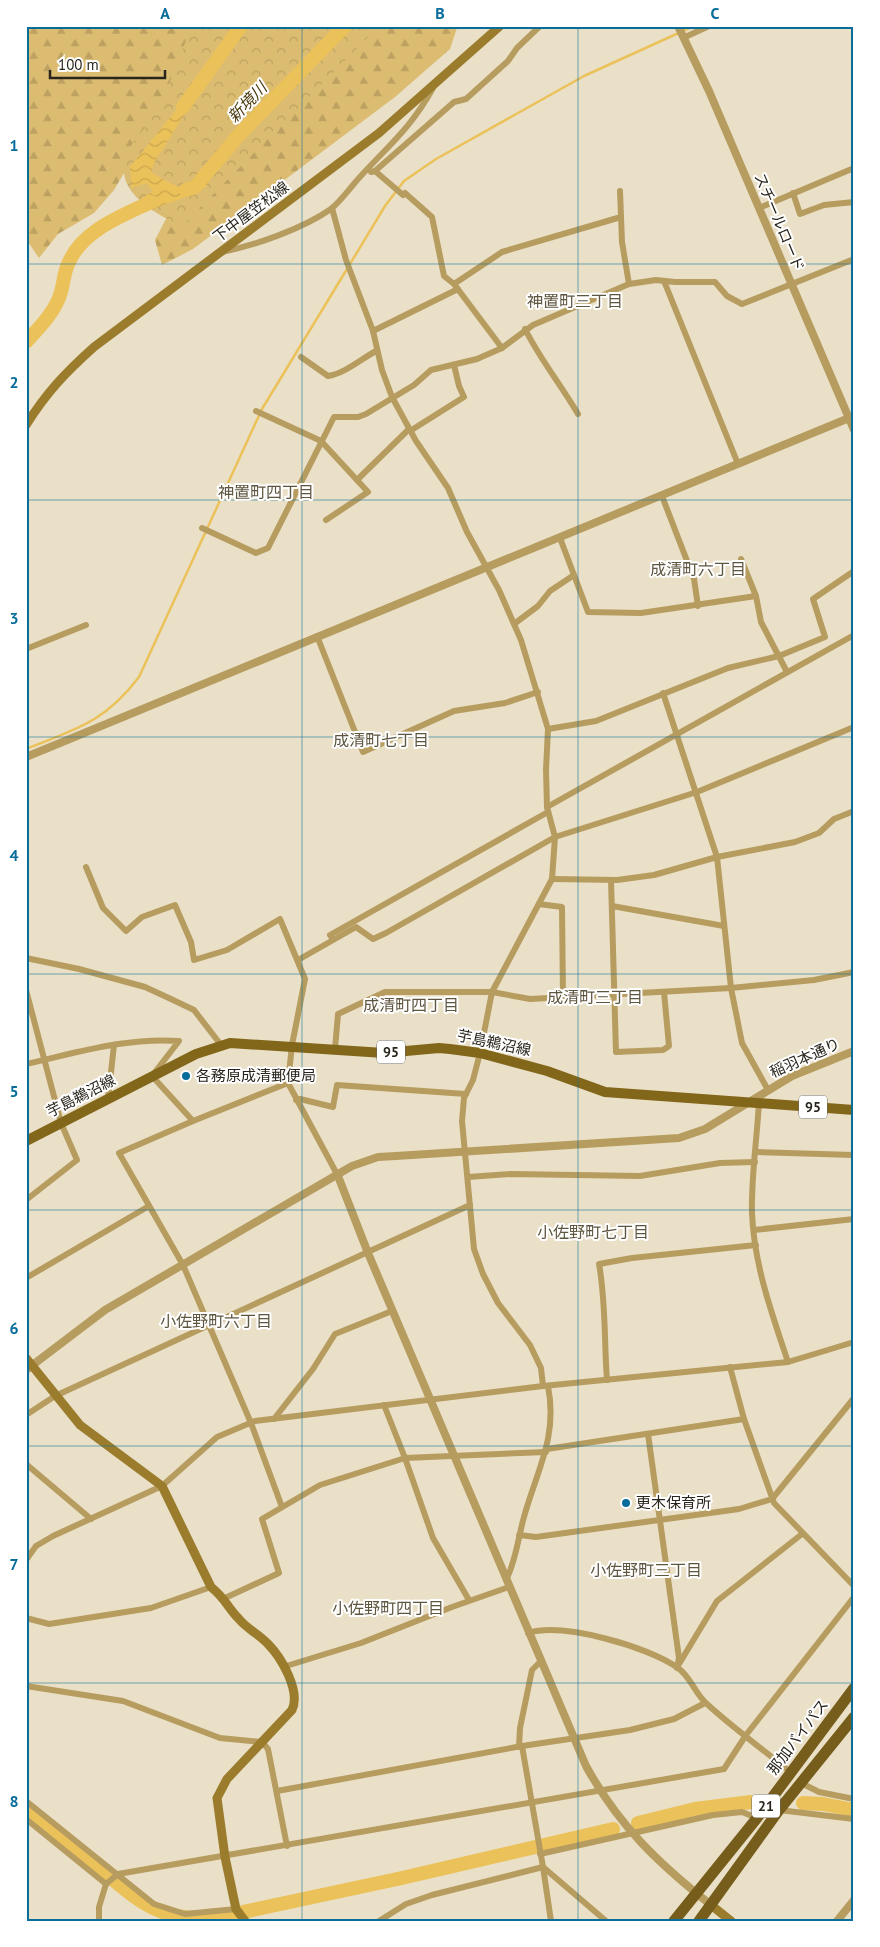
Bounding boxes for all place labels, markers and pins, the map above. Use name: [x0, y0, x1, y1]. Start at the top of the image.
place label: 各務原成清郵便局: [196, 1066, 316, 1085]
marker: 各務原成清郵便局: [180, 1070, 192, 1082]
place label: 更木保育所: [636, 1493, 711, 1512]
marker: 更木保育所: [620, 1497, 632, 1509]

